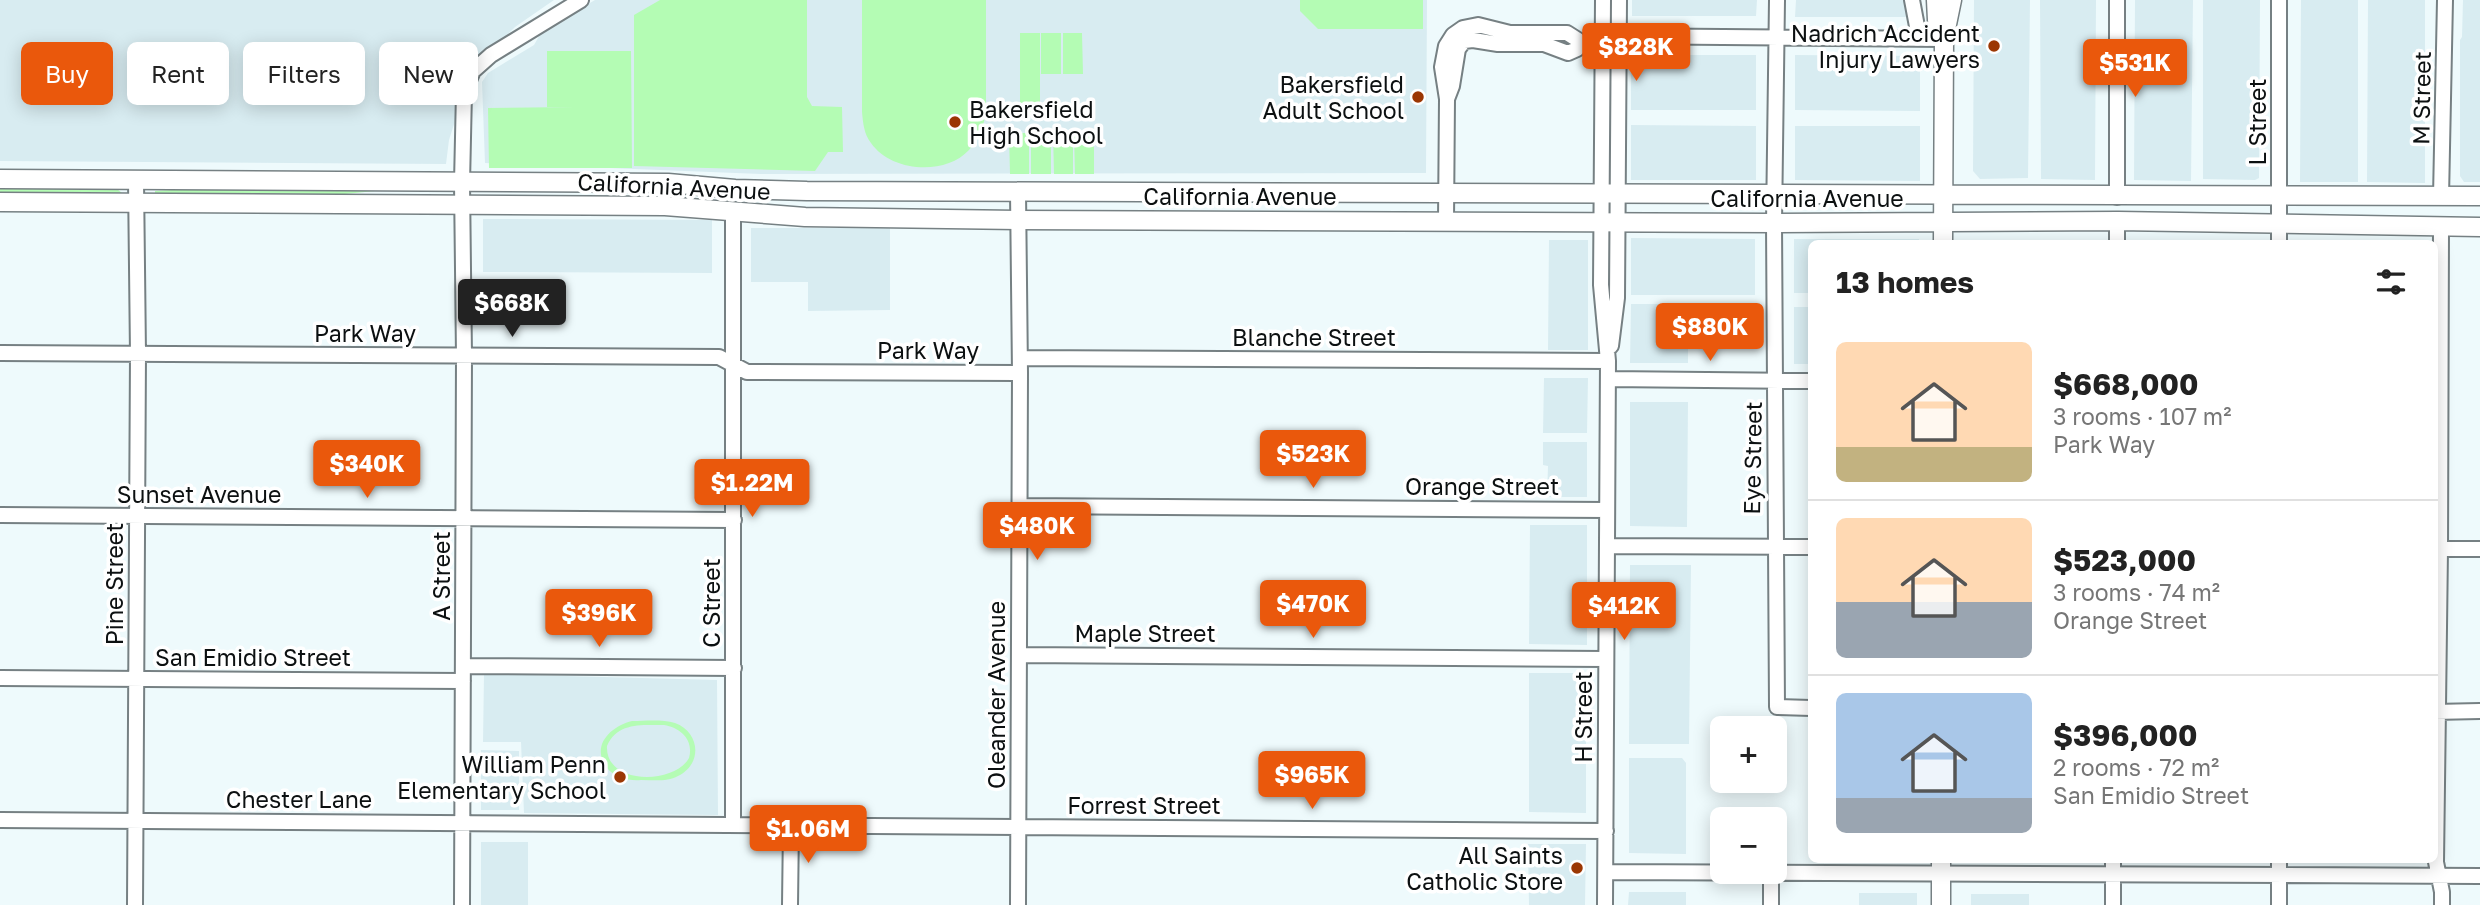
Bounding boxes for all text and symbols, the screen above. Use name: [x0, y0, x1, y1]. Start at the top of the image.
place label: Nadrich Accident Injury Lawyers: [1791, 19, 1980, 73]
pin: $828K: [1587, 24, 1685, 83]
text: $828K: [1598, 32, 1674, 60]
marker: Nadrich Accident Injury Lawyers: [1986, 38, 2002, 54]
pin: $531K: [2086, 40, 2184, 99]
chip: Buy: [21, 42, 113, 105]
chip: Rent: [127, 42, 229, 105]
chip: Filters: [243, 42, 365, 105]
chip: New: [379, 42, 478, 105]
text: $531K: [2099, 48, 2171, 76]
street label: M Street: [2406, 51, 2436, 145]
place label: Bakersfield Adult School: [1263, 70, 1404, 124]
street label: L Street: [2243, 79, 2271, 165]
marker: Bakersfield Adult School: [1410, 89, 1426, 105]
place label: Bakersfield High School: [969, 95, 1103, 149]
marker: Bakersfield High School: [947, 114, 963, 130]
street label: California Avenue: [577, 167, 771, 205]
street label: California Avenue: [1143, 182, 1337, 210]
street label: California Avenue: [1710, 184, 1904, 212]
icon: filters: [2372, 263, 2410, 301]
text: 13 homes: [1836, 264, 1974, 300]
pin: $668K: [463, 280, 561, 339]
text: $668K: [474, 288, 550, 316]
pin: $880K: [1661, 304, 1759, 363]
text: $880K: [1672, 312, 1748, 340]
street label: Park Way: [314, 319, 416, 347]
street label: Blanche Street: [1232, 323, 1396, 351]
street label: Park Way: [877, 336, 979, 364]
text: $668,000: [2053, 366, 2199, 402]
icon: home: [1892, 370, 1976, 454]
street label: Eye Street: [1737, 401, 1767, 515]
text: 3 rooms · 107 m²: [2053, 402, 2231, 430]
pin: $523K: [1264, 430, 1362, 490]
text: Park Way: [2053, 430, 2155, 458]
text: $523K: [1276, 439, 1350, 467]
pin: $340K: [318, 440, 416, 500]
text: $340K: [329, 449, 405, 477]
pin: $1.22M: [695, 460, 809, 519]
text: $1.22M: [710, 468, 794, 496]
street label: Orange Street: [1405, 472, 1559, 500]
street label: Sunset Avenue: [117, 480, 281, 508]
pin: $480K: [988, 503, 1086, 562]
text: $480K: [999, 511, 1075, 539]
street label: Pine Street: [100, 523, 128, 645]
street label: A Street: [427, 531, 455, 621]
text: $523,000: [2053, 542, 2196, 578]
icon: home: [1892, 546, 1976, 630]
street label: C Street: [697, 558, 725, 648]
text: 3 rooms · 74 m²: [2053, 578, 2220, 606]
pin: $470K: [1264, 580, 1362, 640]
pin: $412K: [1575, 582, 1673, 642]
text: $470K: [1276, 589, 1350, 617]
pin: $396K: [550, 590, 648, 649]
text: $412K: [1588, 591, 1660, 619]
text: $396K: [561, 598, 637, 626]
street label: Oleander Avenue: [982, 601, 1010, 789]
text: Orange Street: [2053, 606, 2207, 634]
street label: Maple Street: [1074, 619, 1216, 647]
street label: San Emidio Street: [155, 643, 351, 671]
street label: H Street: [1569, 671, 1597, 763]
map controls: [1710, 716, 1787, 884]
button: +: [1710, 716, 1787, 793]
text: $396,000: [2053, 717, 2198, 753]
icon: home: [1892, 721, 1976, 805]
place label: William Penn Elementary School: [397, 750, 606, 804]
pin: $965K: [1263, 752, 1361, 811]
text: 2 rooms · 72 m²: [2053, 753, 2219, 781]
text: $965K: [1274, 760, 1350, 788]
marker: William Penn Elementary School: [612, 769, 628, 785]
text: San Emidio Street: [2053, 781, 2249, 809]
street label: Chester Lane: [226, 785, 372, 813]
street label: Forrest Street: [1067, 791, 1221, 819]
pin: $1.06M: [751, 806, 865, 865]
button: −: [1710, 807, 1787, 884]
text: $1.06M: [766, 814, 850, 842]
place label: All Saints Catholic Store: [1406, 841, 1563, 895]
marker: All Saints Catholic Store: [1569, 860, 1585, 876]

